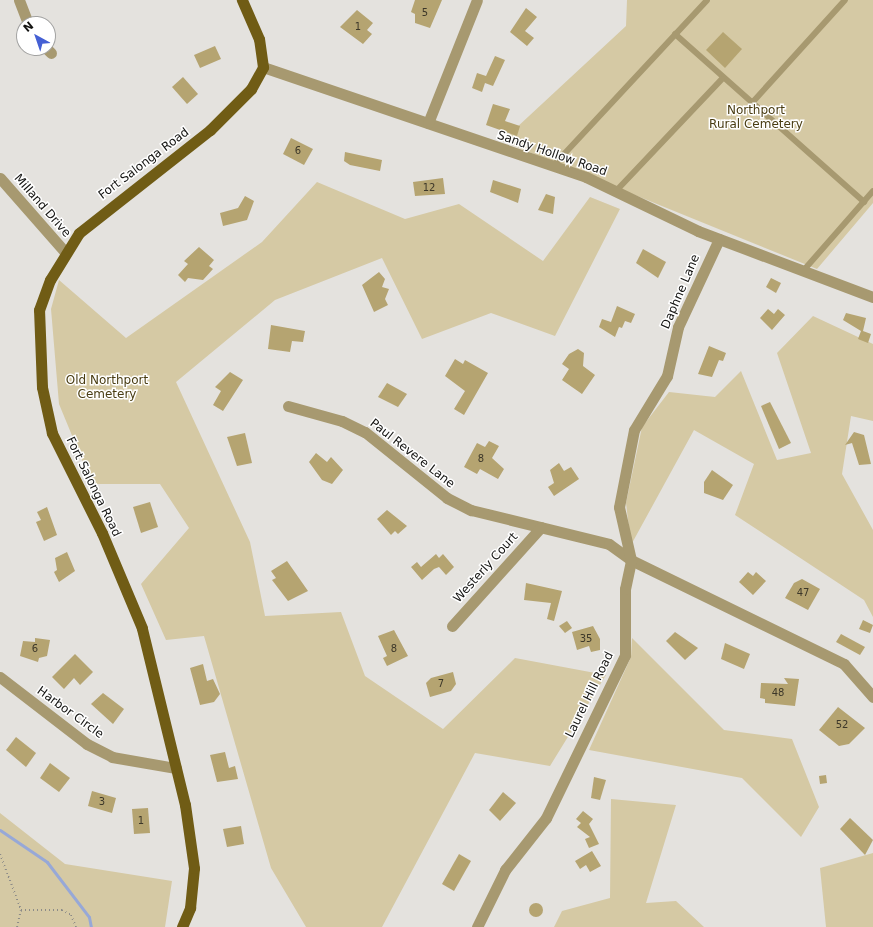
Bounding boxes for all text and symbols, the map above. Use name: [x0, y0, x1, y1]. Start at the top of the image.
house number: 5: [422, 7, 428, 19]
north arrow: [16, 16, 56, 56]
text: N: [21, 19, 36, 35]
house number: 1: [355, 21, 361, 33]
park label: Northport Rural Cemetery: [709, 104, 803, 132]
street label: Fort Salonga Road: [96, 125, 192, 203]
street label: Sandy Hollow Road: [495, 128, 609, 180]
house number: 6: [295, 145, 301, 157]
street label: Milland Drive: [11, 172, 73, 240]
house number: 12: [423, 182, 435, 194]
street label: Daphne Lane: [659, 253, 703, 331]
park label: Old Northport Cemetery: [66, 374, 148, 402]
street label: Paul Revere Lane: [367, 417, 457, 491]
street label: Fort Salonga Road: [63, 435, 123, 539]
house number: 8: [478, 453, 484, 465]
street label: Westerly Court: [451, 530, 521, 606]
house number: 47: [797, 587, 809, 599]
house number: 35: [580, 633, 592, 645]
house number: 6: [32, 643, 38, 655]
house number: 8: [391, 643, 397, 655]
street label: Laurel Hill Road: [563, 650, 617, 740]
house number: 7: [438, 678, 444, 690]
street label: Harbor Circle: [34, 684, 106, 742]
house number: 48: [772, 687, 784, 699]
house number: 52: [836, 719, 848, 731]
house number: 3: [99, 796, 105, 808]
house number: 1: [138, 815, 144, 827]

